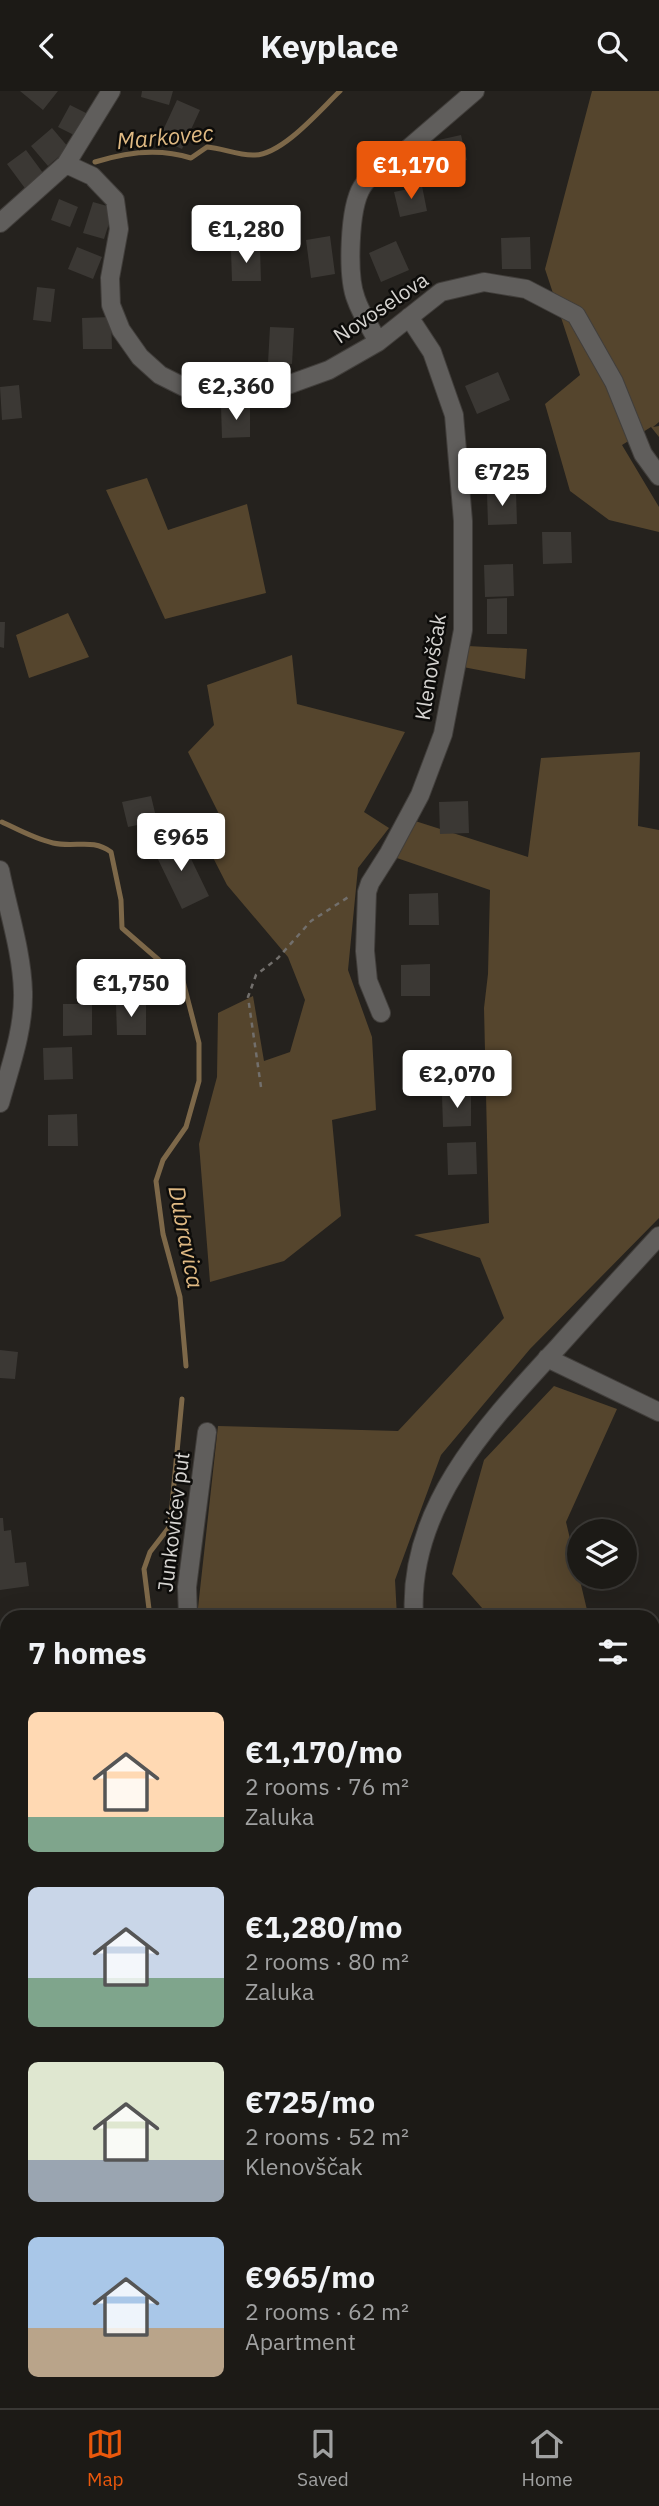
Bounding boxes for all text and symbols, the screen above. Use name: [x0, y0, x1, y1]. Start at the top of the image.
text: Keyplace: [260, 25, 399, 67]
icon: back: [28, 27, 66, 65]
icon: search: [593, 27, 631, 65]
water label: Markovec: [115, 117, 215, 155]
pin: €1,170: [354, 141, 468, 201]
text: €1,170: [373, 149, 449, 179]
pin: €1,280: [189, 205, 303, 265]
text: €1,280: [208, 213, 284, 243]
street label: Novoselova: [328, 265, 433, 349]
pin: €2,360: [179, 363, 293, 422]
text: €2,360: [198, 370, 274, 400]
pin: €725: [461, 449, 543, 508]
text: €725: [474, 456, 530, 486]
street label: Klenovščak: [408, 612, 452, 722]
pin: €965: [140, 813, 222, 873]
text: €965: [153, 821, 209, 851]
pin: €1,750: [74, 960, 188, 1019]
text: €1,750: [93, 967, 169, 997]
pin: €2,070: [400, 1051, 514, 1110]
text: €2,070: [419, 1058, 495, 1088]
water label: Dubravica: [162, 1183, 212, 1291]
street label: Junkovićev put: [151, 1450, 195, 1594]
map controls: [567, 1519, 637, 1589]
button: layers: [567, 1519, 637, 1589]
text: 7 homes: [28, 1633, 147, 1672]
icon: filters: [594, 1633, 632, 1671]
text: €1,170/mo: [245, 1732, 402, 1771]
icon: home: [84, 1740, 168, 1824]
text: 2 rooms · 76 m²: [245, 1771, 409, 1801]
text: Zaluka: [245, 1801, 314, 1831]
text: €1,280/mo: [245, 1907, 402, 1946]
icon: home: [84, 1915, 168, 1999]
text: 2 rooms · 80 m²: [245, 1946, 409, 1976]
text: Zaluka: [245, 1976, 314, 2006]
text: €725/mo: [245, 2082, 375, 2121]
icon: home: [84, 2090, 168, 2174]
text: 2 rooms · 52 m²: [245, 2121, 409, 2151]
text: Klenovščak: [245, 2151, 363, 2181]
text: €965/mo: [245, 2257, 375, 2296]
icon: home: [84, 2265, 168, 2349]
text: 2 rooms · 62 m²: [245, 2296, 409, 2326]
text: Apartment: [245, 2326, 356, 2356]
tab: Map: [86, 2425, 124, 2491]
tab: Saved: [297, 2425, 349, 2491]
tab: Home: [522, 2425, 573, 2491]

